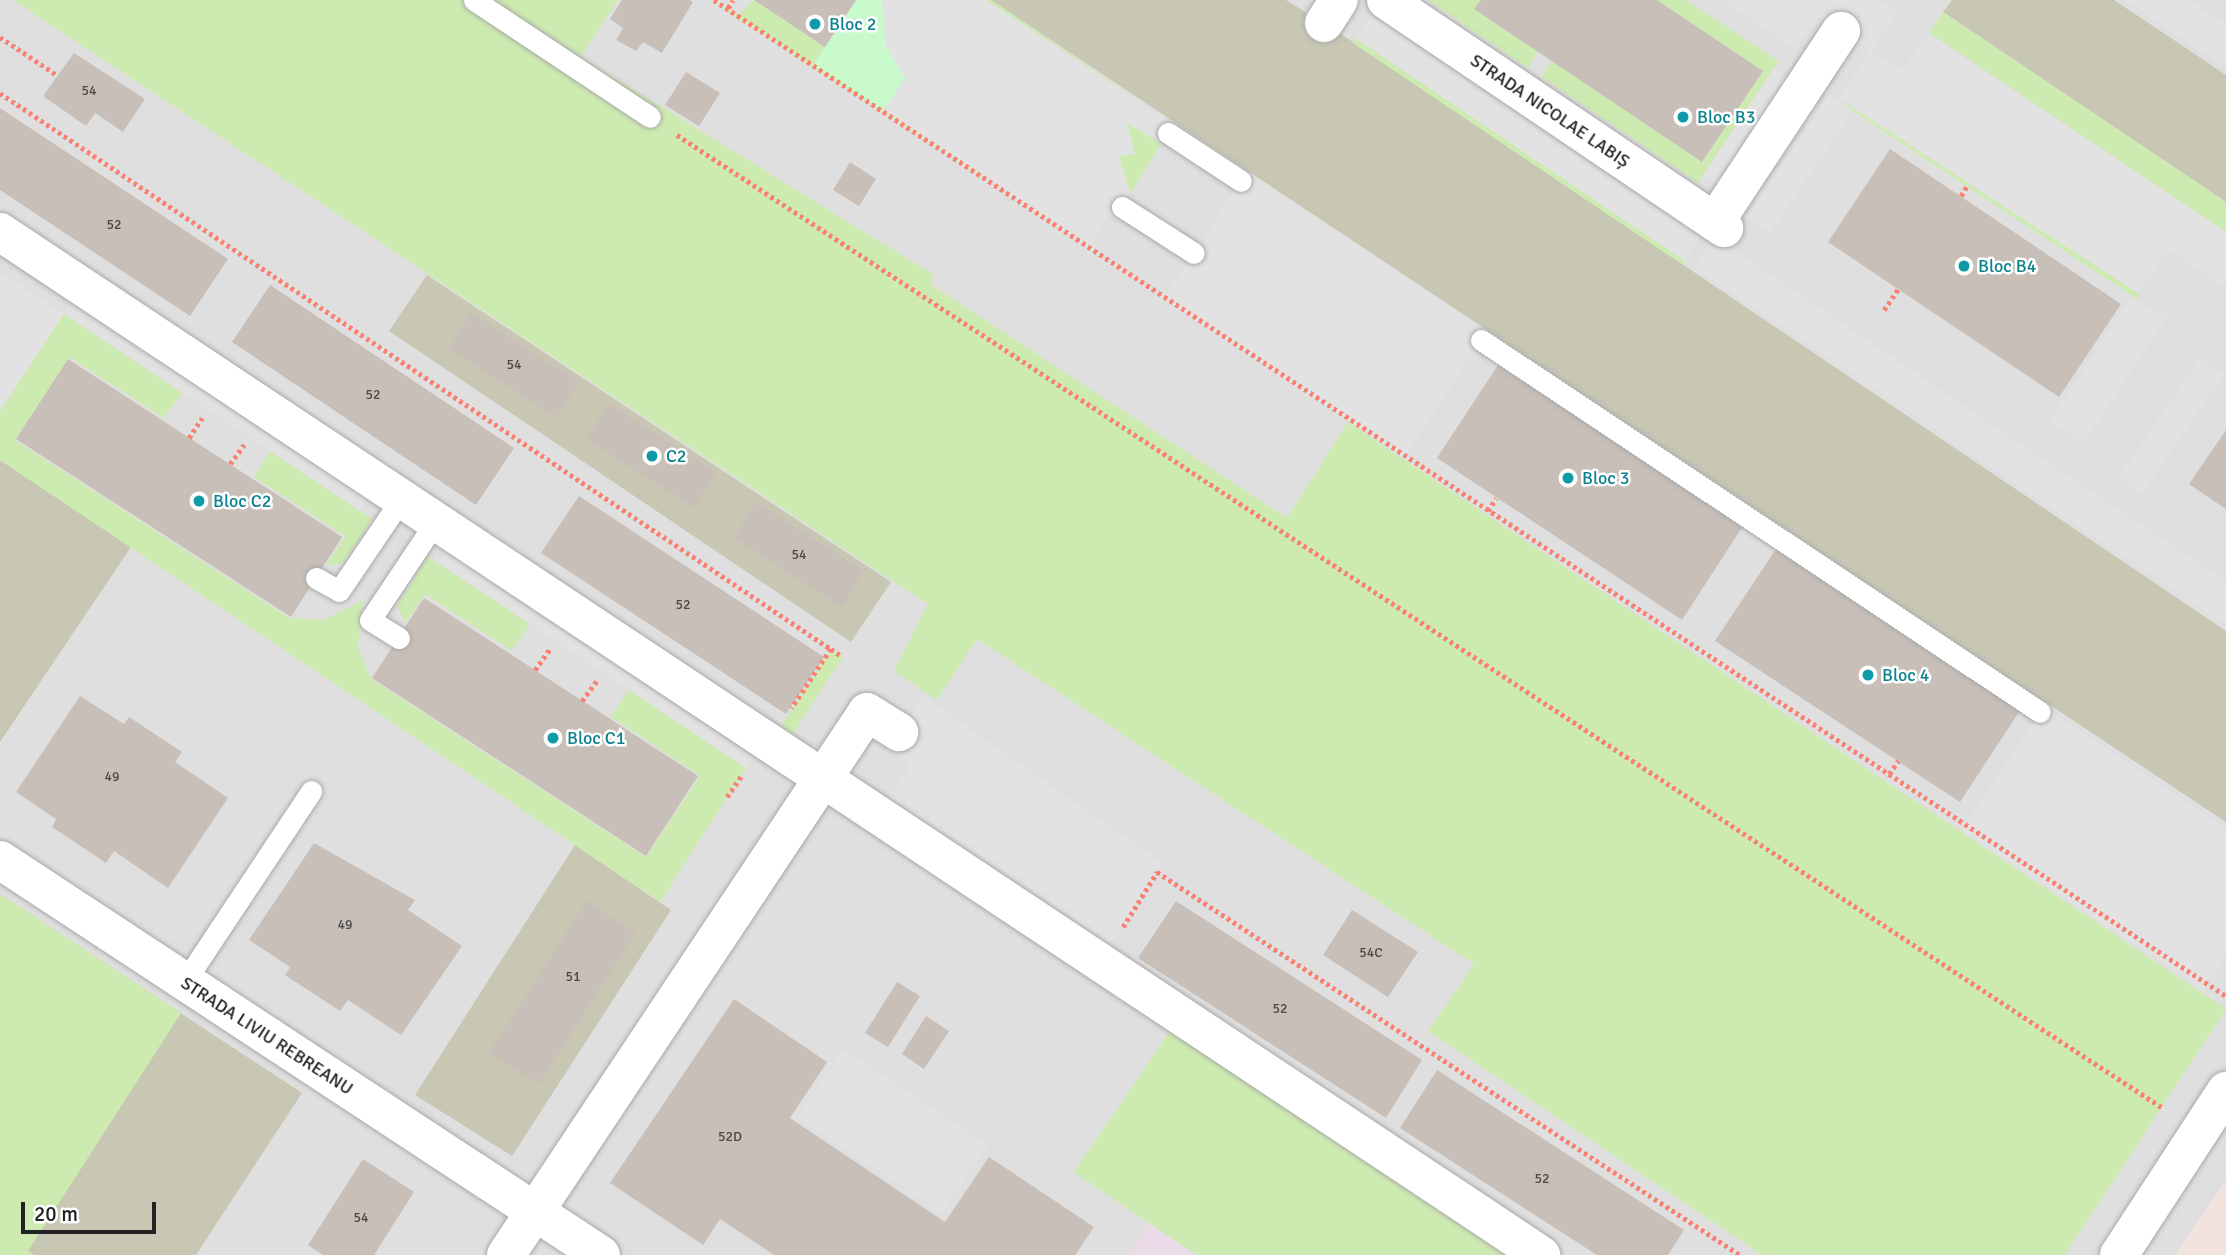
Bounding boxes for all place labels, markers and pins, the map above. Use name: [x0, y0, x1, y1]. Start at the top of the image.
place label: Bloc 2: [829, 13, 877, 35]
marker: Bloc 2: [807, 16, 823, 32]
place label: Bloc B3: [1697, 106, 1755, 128]
marker: Bloc B3: [1675, 109, 1691, 125]
place label: Bloc B4: [1978, 255, 2036, 277]
marker: Bloc B4: [1956, 258, 1972, 274]
place label: C2: [666, 445, 687, 467]
marker: C2: [644, 448, 660, 464]
place label: Bloc 3: [1582, 467, 1630, 489]
marker: Bloc 3: [1560, 470, 1576, 486]
place label: Bloc C2: [213, 490, 271, 512]
marker: Bloc C2: [191, 493, 207, 509]
place label: Bloc 4: [1882, 664, 1930, 686]
marker: Bloc 4: [1860, 667, 1876, 683]
place label: Bloc C1: [567, 727, 625, 749]
marker: Bloc C1: [545, 730, 561, 746]

